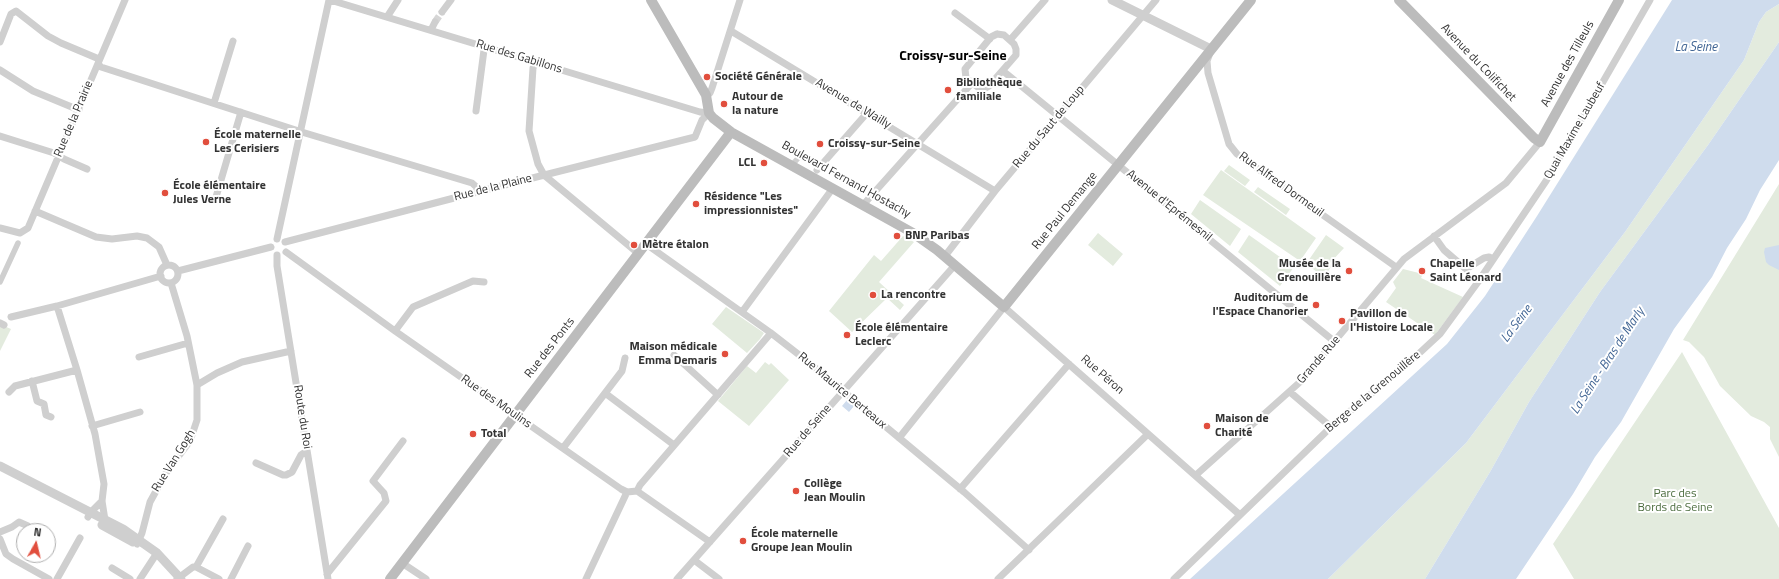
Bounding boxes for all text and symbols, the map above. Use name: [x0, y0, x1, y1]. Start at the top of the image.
street label: Avenue des Tilleuls: [1538, 18, 1598, 110]
street label: Avenue du Colifichet: [1437, 21, 1519, 105]
street label: Rue des Gabillons: [474, 37, 564, 77]
water label: La Seine: [1675, 40, 1717, 56]
district label: Croissy-sur-Seine: [899, 49, 1007, 65]
place label: Société Générale: [715, 70, 802, 84]
marker: Société Générale: [702, 72, 712, 82]
street label: Avenue de Wailly: [813, 76, 893, 132]
place label: Bibliothèque familiale: [956, 76, 1022, 104]
street label: Rue de la Prairie: [51, 79, 97, 159]
street label: Quai Maxime Laubeuf: [1541, 80, 1609, 182]
street label: Rue du Saut de Loup: [1010, 83, 1088, 171]
marker: Bibliothèque familiale: [943, 85, 953, 95]
place label: Autour de la nature: [732, 90, 783, 118]
marker: Autour de la nature: [719, 99, 729, 109]
place label: École maternelle Les Cerisiers: [214, 128, 301, 156]
marker: École maternelle Les Cerisiers: [201, 137, 211, 147]
place label: Croissy-sur-Seine: [828, 137, 920, 151]
street label: Boulevard Fernand Hostachy: [779, 138, 913, 222]
marker: Croissy-sur-Seine: [815, 139, 825, 149]
street label: Rue Alfred Dormeuil: [1236, 149, 1326, 221]
place label: LCL: [738, 156, 756, 170]
marker: LCL: [759, 158, 769, 168]
street label: Avenue d'Eprémesnil: [1123, 167, 1215, 245]
street label: Rue Paul Demange: [1029, 169, 1101, 253]
street label: Rue de la Plaine: [452, 171, 534, 205]
place label: École élémentaire Jules Verne: [173, 179, 266, 207]
marker: École élémentaire Jules Verne: [160, 188, 170, 198]
place label: Résidence "Les impressionnistes": [704, 190, 798, 218]
marker: Résidence "Les impressionnistes": [691, 199, 701, 209]
place label: BNP Paribas: [905, 229, 969, 243]
marker: BNP Paribas: [892, 231, 902, 241]
place label: Mètre étalon: [642, 238, 709, 252]
marker: Mètre étalon: [629, 240, 639, 250]
place label: Musée de la Grenouillère: [1277, 257, 1341, 285]
place label: Chapelle Saint Léonard: [1430, 257, 1501, 285]
marker: Musée de la Grenouillère: [1344, 266, 1354, 276]
marker: Chapelle Saint Léonard: [1417, 266, 1427, 276]
place label: La rencontre: [881, 288, 946, 302]
marker: La rencontre: [868, 290, 878, 300]
place label: Auditorium de l'Espace Chanorier: [1212, 291, 1308, 319]
marker: Auditorium de l'Espace Chanorier: [1311, 300, 1321, 310]
water label: La Seine: [1498, 302, 1536, 346]
water label: La Seine - Bras de Marly: [1568, 305, 1648, 417]
place label: Pavillon de l'Histoire Locale: [1350, 307, 1433, 335]
street label: Rue des Ponts: [522, 315, 578, 381]
marker: Pavillon de l'Histoire Locale: [1337, 316, 1347, 326]
place label: École élémentaire Leclerc: [855, 321, 948, 349]
marker: École élémentaire Leclerc: [842, 330, 852, 340]
street label: Grande Rue: [1294, 333, 1344, 387]
place label: Maison médicale Emma Demaris: [629, 340, 717, 368]
street label: Berge de la Grenouillère: [1322, 348, 1424, 436]
marker: Maison médicale Emma Demaris: [720, 349, 730, 359]
street label: Rue Maurice Berteaux: [795, 350, 889, 432]
street label: Rue Péron: [1078, 352, 1126, 398]
street label: Rue des Moulins: [458, 372, 534, 432]
street label: Route du Roi: [290, 384, 314, 450]
street label: Rue de Seine: [781, 402, 835, 460]
place label: Maison de Charité: [1215, 412, 1269, 440]
marker: Maison de Charité: [1202, 421, 1212, 431]
street label: Rue Van Gogh: [149, 427, 199, 495]
place label: Total: [481, 427, 507, 441]
marker: Total: [468, 429, 478, 439]
place label: Collège Jean Moulin: [804, 477, 865, 505]
marker: Collège Jean Moulin: [791, 486, 801, 496]
park label: Parc des Bords de Seine: [1637, 487, 1713, 515]
north arrow: [16, 523, 56, 563]
text: N: [33, 524, 42, 541]
place label: École maternelle Groupe Jean Moulin: [751, 527, 852, 555]
marker: École maternelle Groupe Jean Moulin: [738, 536, 748, 546]

